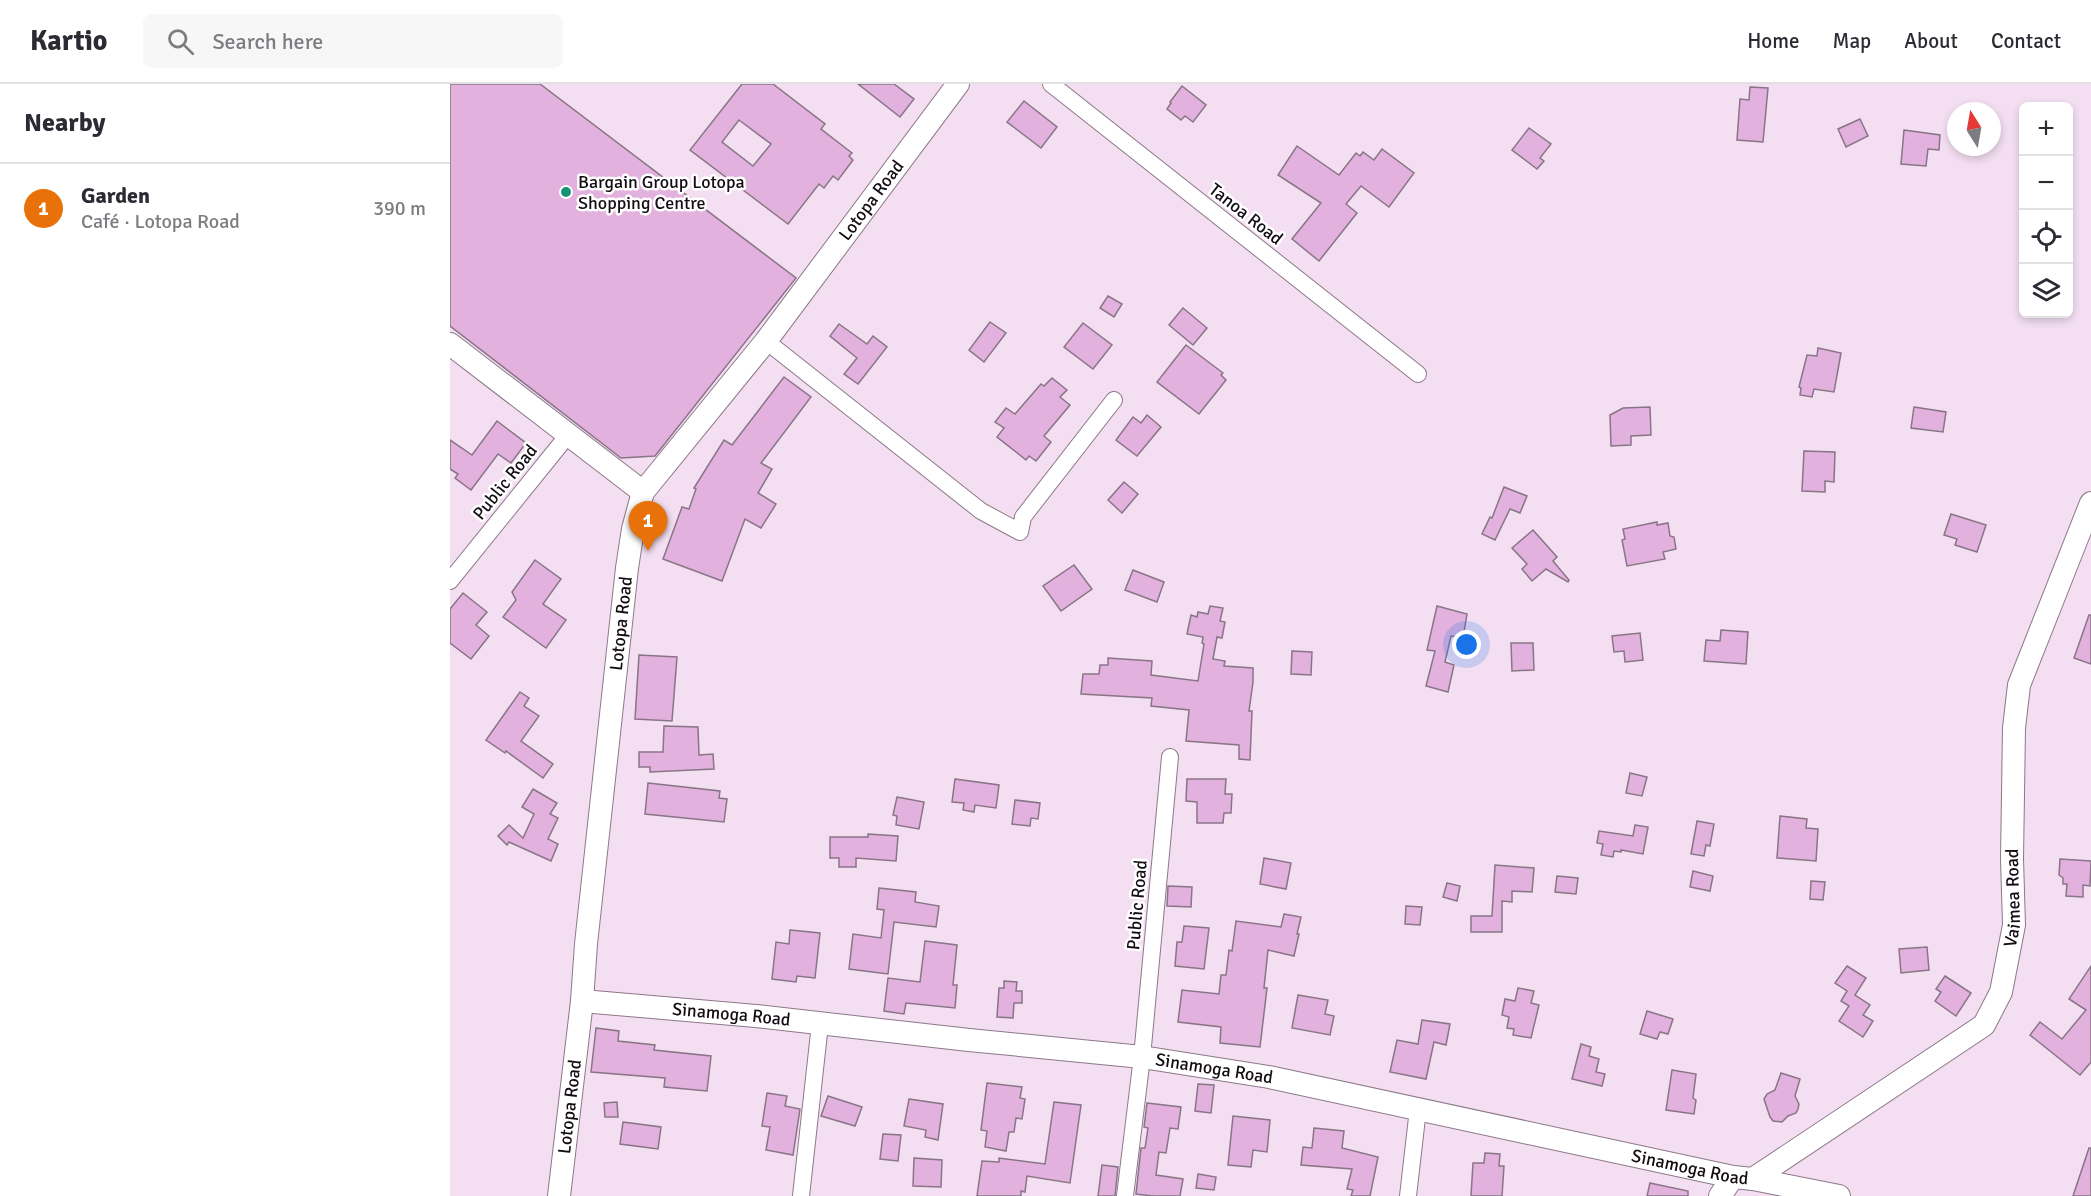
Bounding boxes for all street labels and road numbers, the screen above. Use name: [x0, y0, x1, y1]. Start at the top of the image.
street label: Lotopa Road: [834, 156, 908, 245]
street label: Tanoa Road: [1205, 178, 1287, 250]
street label: Public Road: [468, 440, 542, 524]
street label: Lotopa Road: [605, 575, 637, 672]
street label: Vaimea Road: [1999, 848, 2025, 949]
street label: Public Road: [1122, 859, 1152, 951]
street label: Sinamoga Road: [671, 998, 792, 1031]
street label: Sinamoga Road: [1154, 1048, 1275, 1088]
street label: Lotopa Road: [553, 1058, 586, 1155]
street label: Sinamoga Road: [1630, 1144, 1749, 1189]

